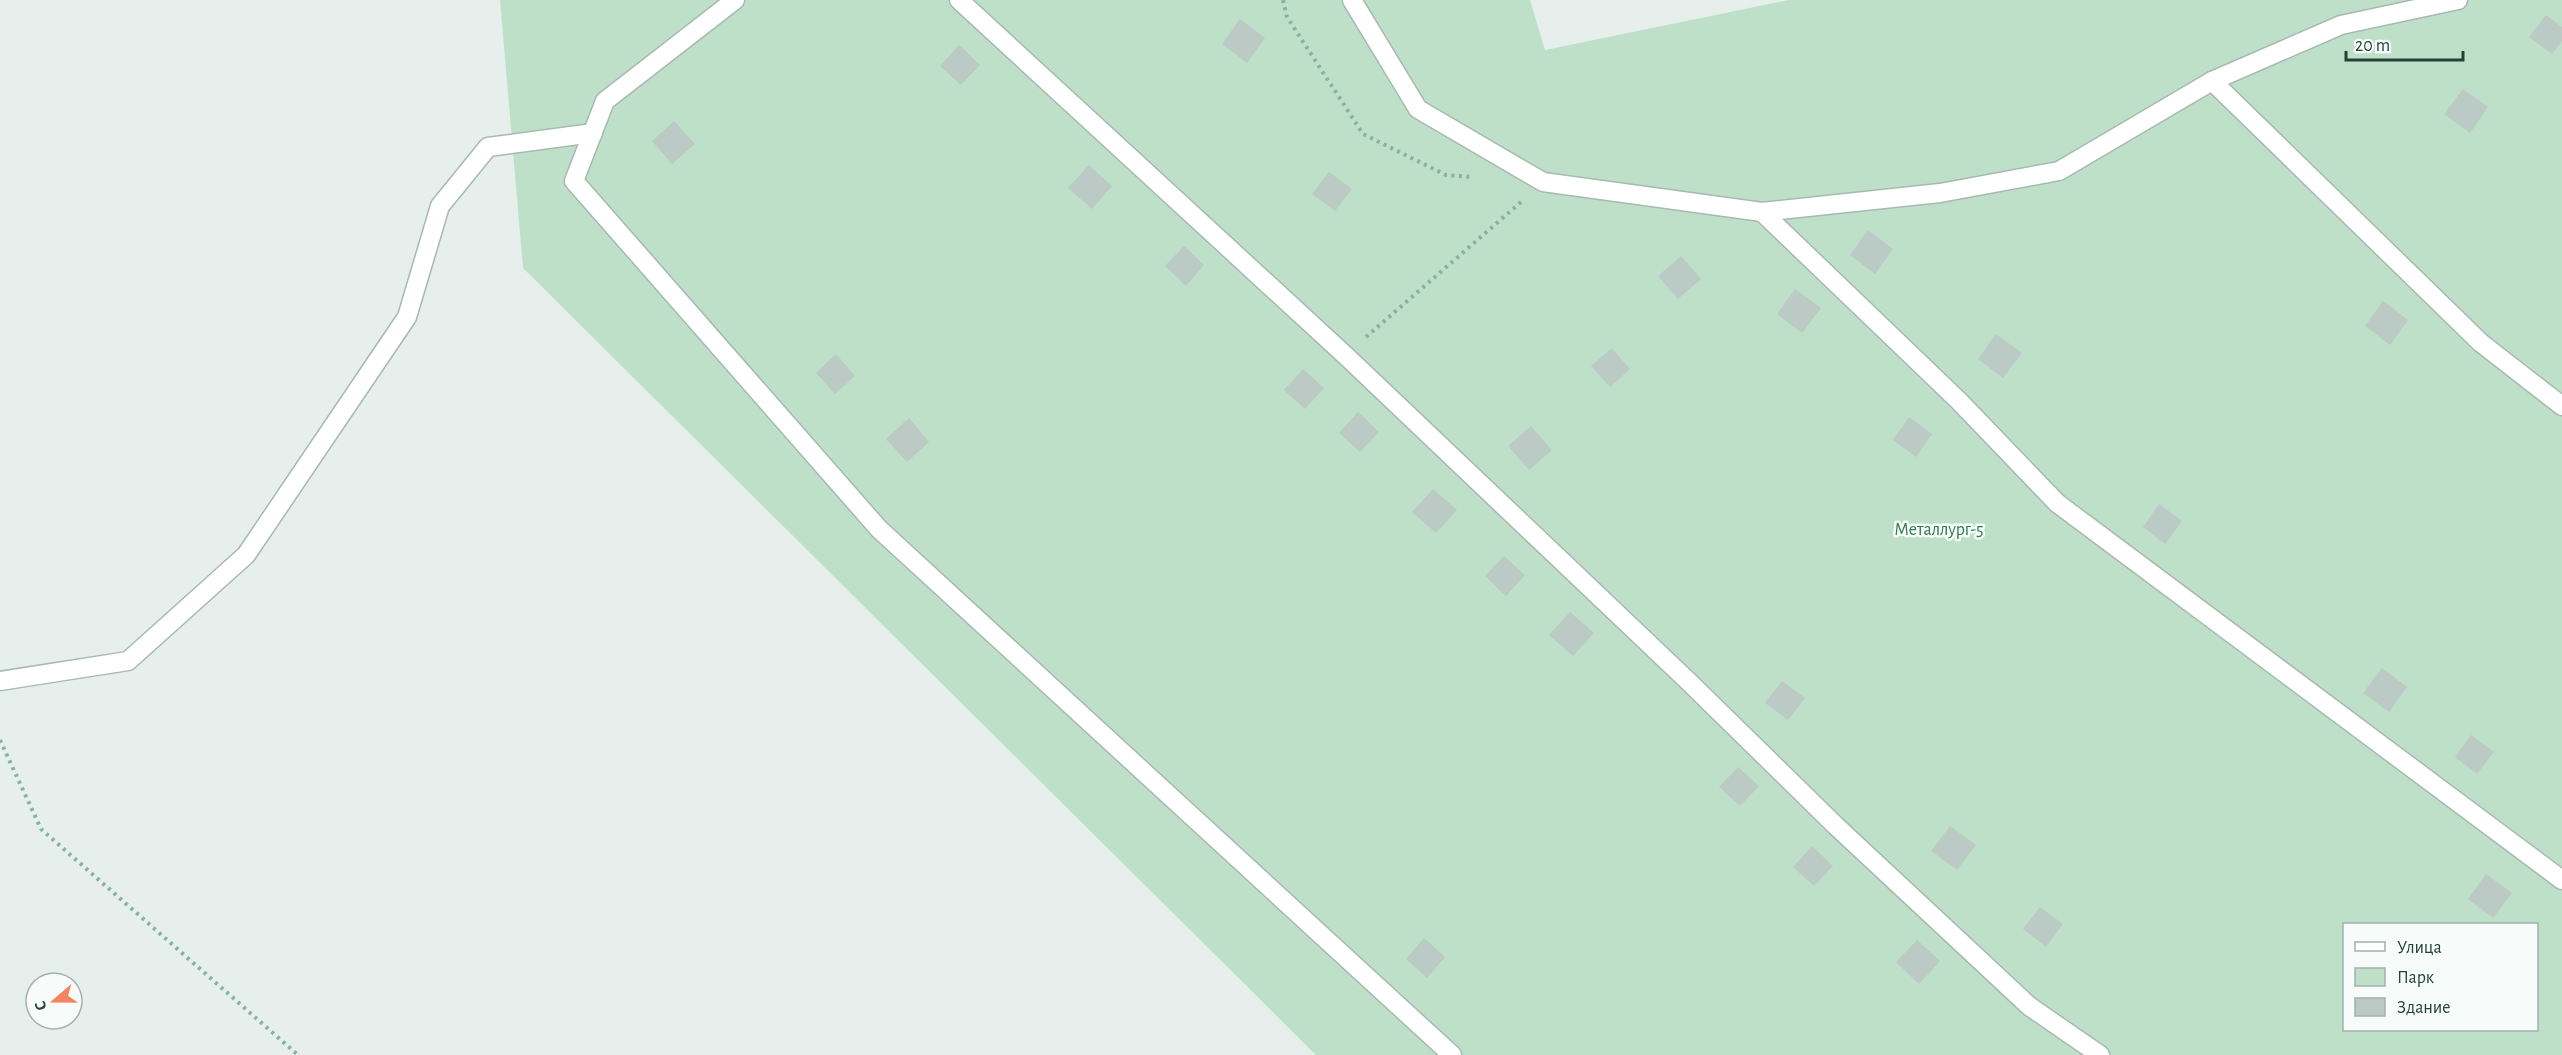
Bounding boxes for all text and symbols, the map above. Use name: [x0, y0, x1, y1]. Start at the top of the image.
scale bar: [2346, 24, 2463, 62]
text: 20 m: [2355, 37, 2390, 55]
park label: Металлург-5: [1894, 521, 1984, 539]
legend: [2343, 923, 2538, 1031]
text: Улица: [2397, 939, 2442, 957]
text: Парк: [2397, 969, 2435, 987]
north arrow: [24, 971, 84, 1031]
text: С: [32, 999, 50, 1013]
text: Здание: [2397, 999, 2451, 1017]

